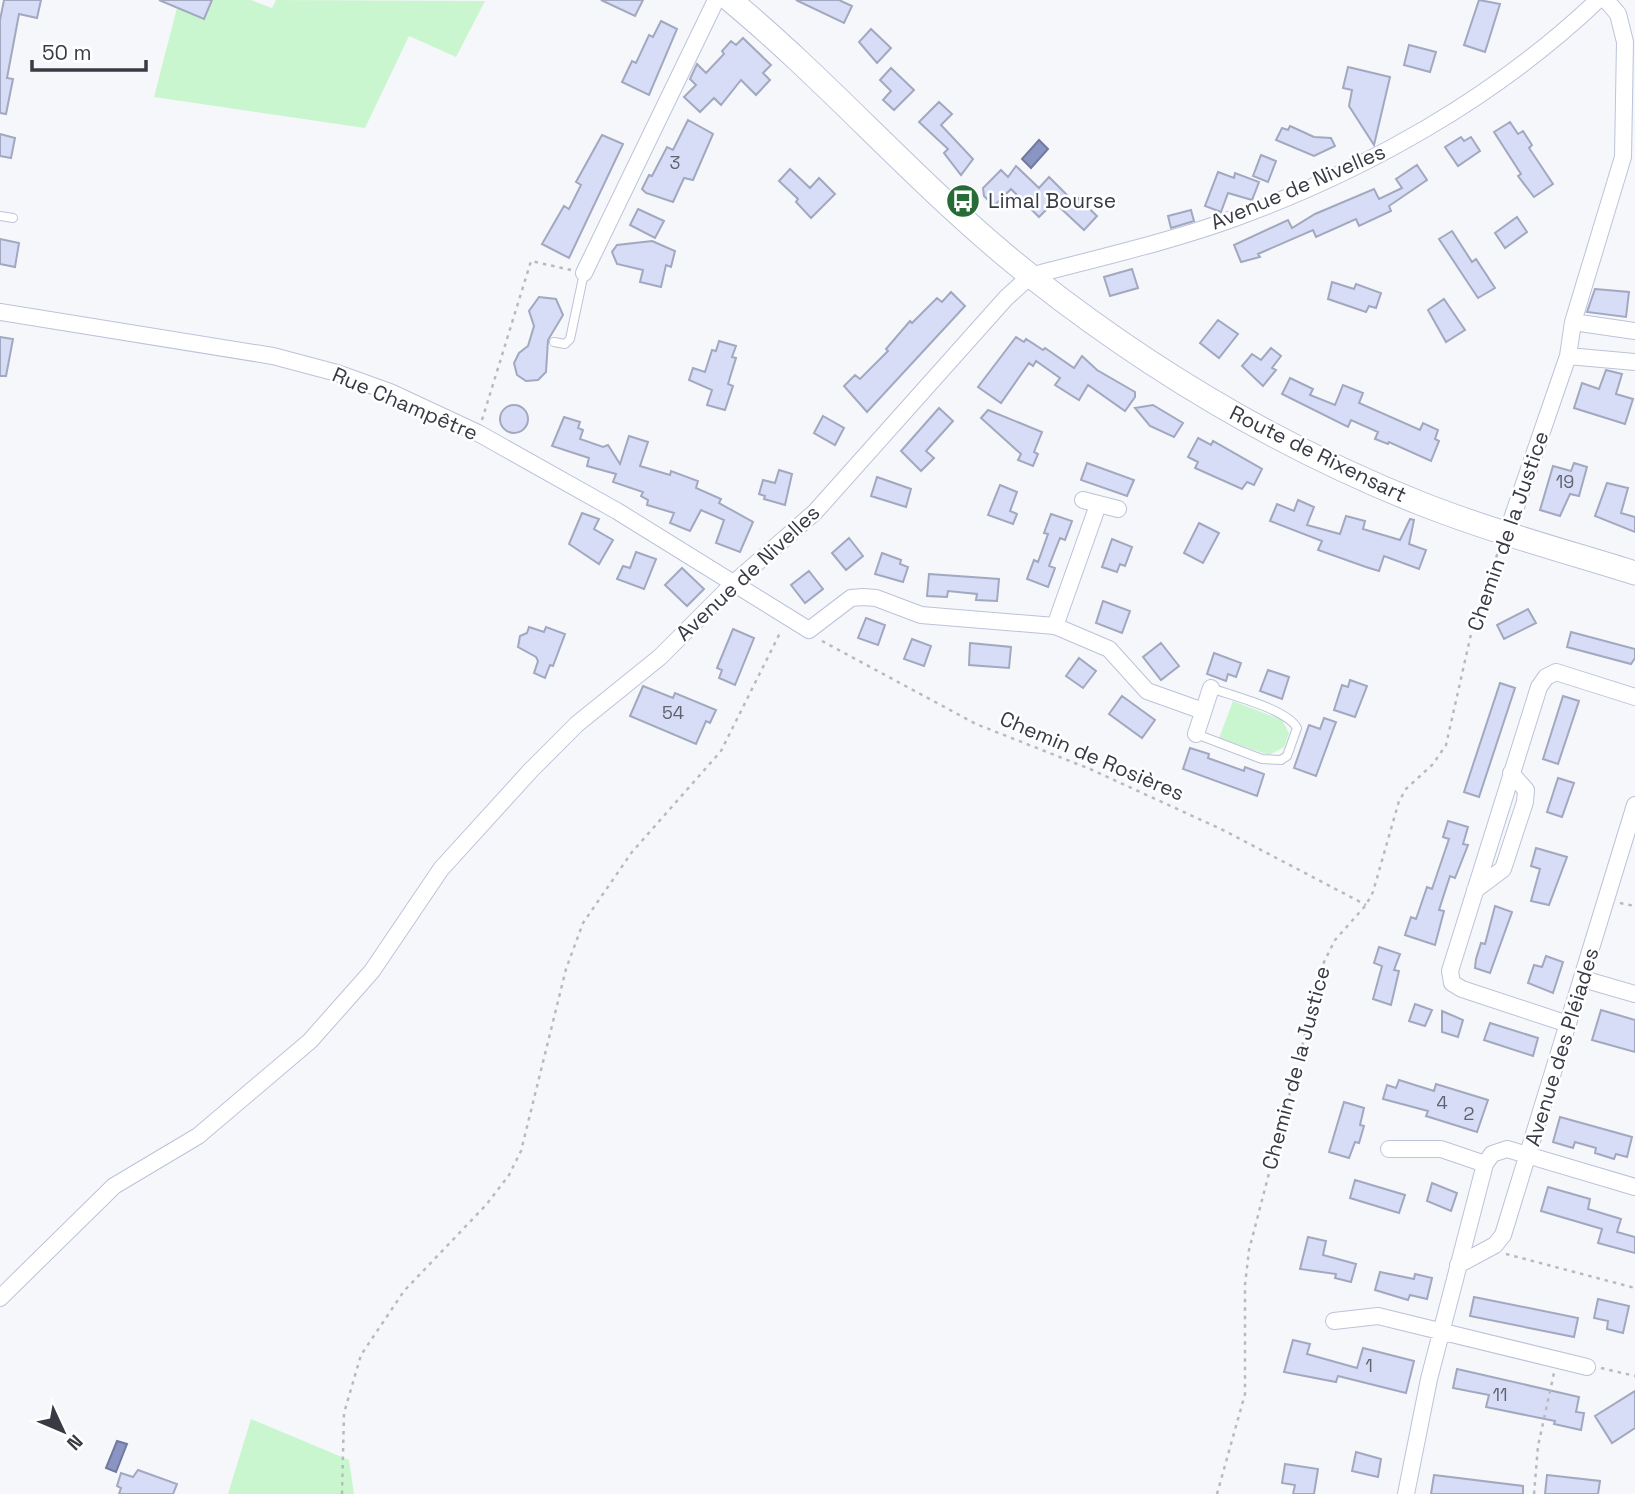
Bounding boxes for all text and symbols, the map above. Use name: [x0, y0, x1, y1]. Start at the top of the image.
scale bar: [32, 28, 145, 72]
text: 50 m: [42, 39, 92, 66]
street label: Avenue de Nivelles: [1206, 138, 1389, 236]
house number: 3: [670, 151, 680, 174]
bus stop icon: Limal Bourse: [944, 182, 982, 220]
place label: Limal Bourse: [988, 187, 1116, 214]
street label: Rue Champêtre: [328, 361, 482, 446]
street label: Route de Rixensart: [1225, 399, 1411, 508]
street label: Chemin de la Justice: [1461, 427, 1554, 634]
house number: 19: [1556, 470, 1574, 493]
street label: Avenue de Nivelles: [670, 499, 825, 646]
house number: 54: [662, 701, 684, 724]
street label: Chemin de Rosières: [996, 705, 1188, 807]
street label: Avenue des Pléiades: [1518, 944, 1605, 1149]
street label: Chemin de la Justice: [1255, 963, 1336, 1173]
house number: 4: [1436, 1091, 1448, 1114]
house number: 2: [1464, 1102, 1474, 1125]
house number: 1: [1365, 1354, 1373, 1377]
house number: 11: [1492, 1383, 1508, 1406]
north arrow: [28, 1396, 98, 1466]
text: N: [61, 1429, 88, 1456]

